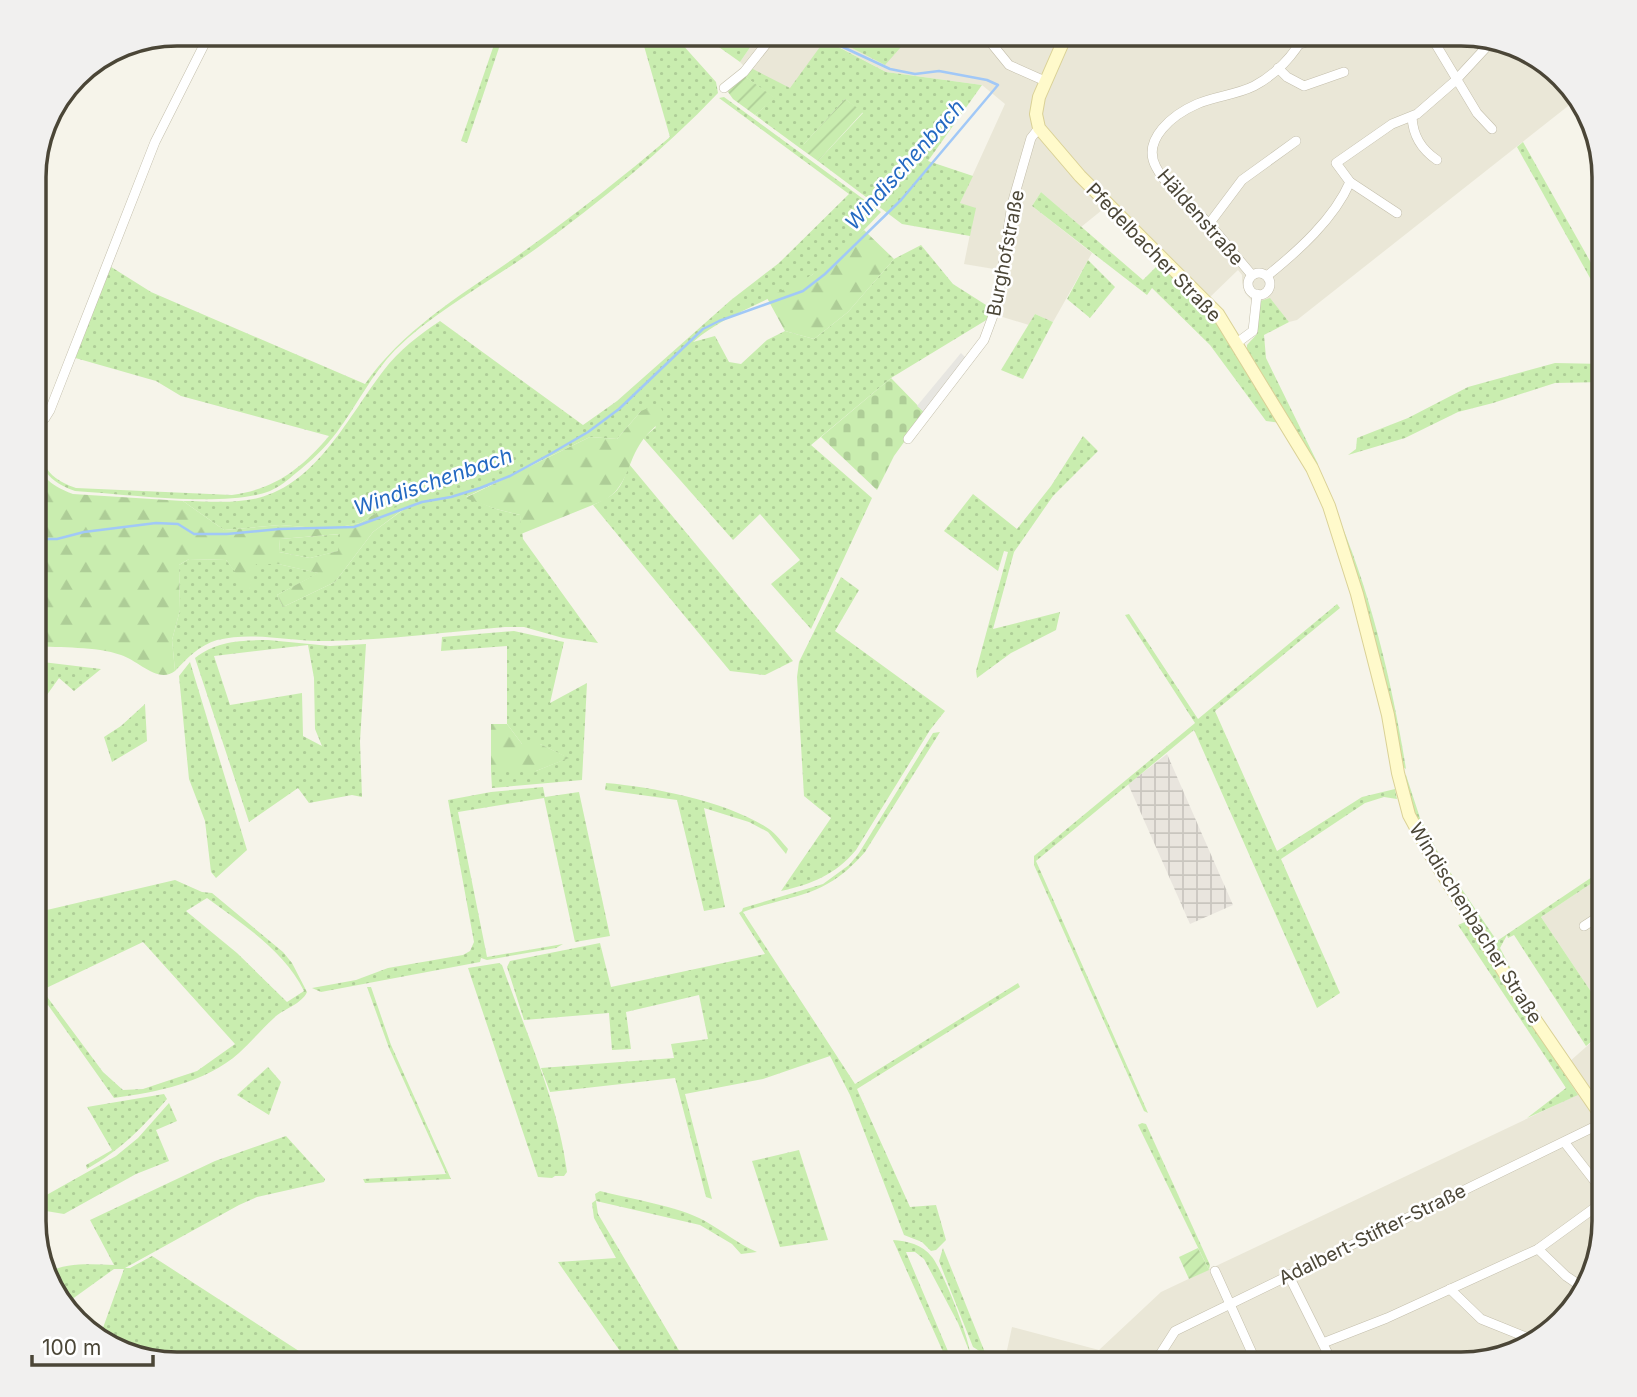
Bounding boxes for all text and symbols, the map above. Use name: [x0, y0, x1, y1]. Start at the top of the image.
water label: Windischenbach: [840, 94, 970, 235]
street label: Häldenstraße: [1153, 164, 1249, 270]
street label: Pfedelbacher Straße: [1081, 178, 1226, 327]
street label: Burghofstraße: [982, 188, 1029, 318]
water label: Windischenbach: [350, 443, 516, 520]
street label: Windischenbacher Straße: [1404, 819, 1547, 1028]
street label: Adalbert-Stifter-Straße: [1275, 1179, 1470, 1290]
scale bar: [32, 1324, 152, 1368]
text: 100 m: [42, 1335, 101, 1360]

